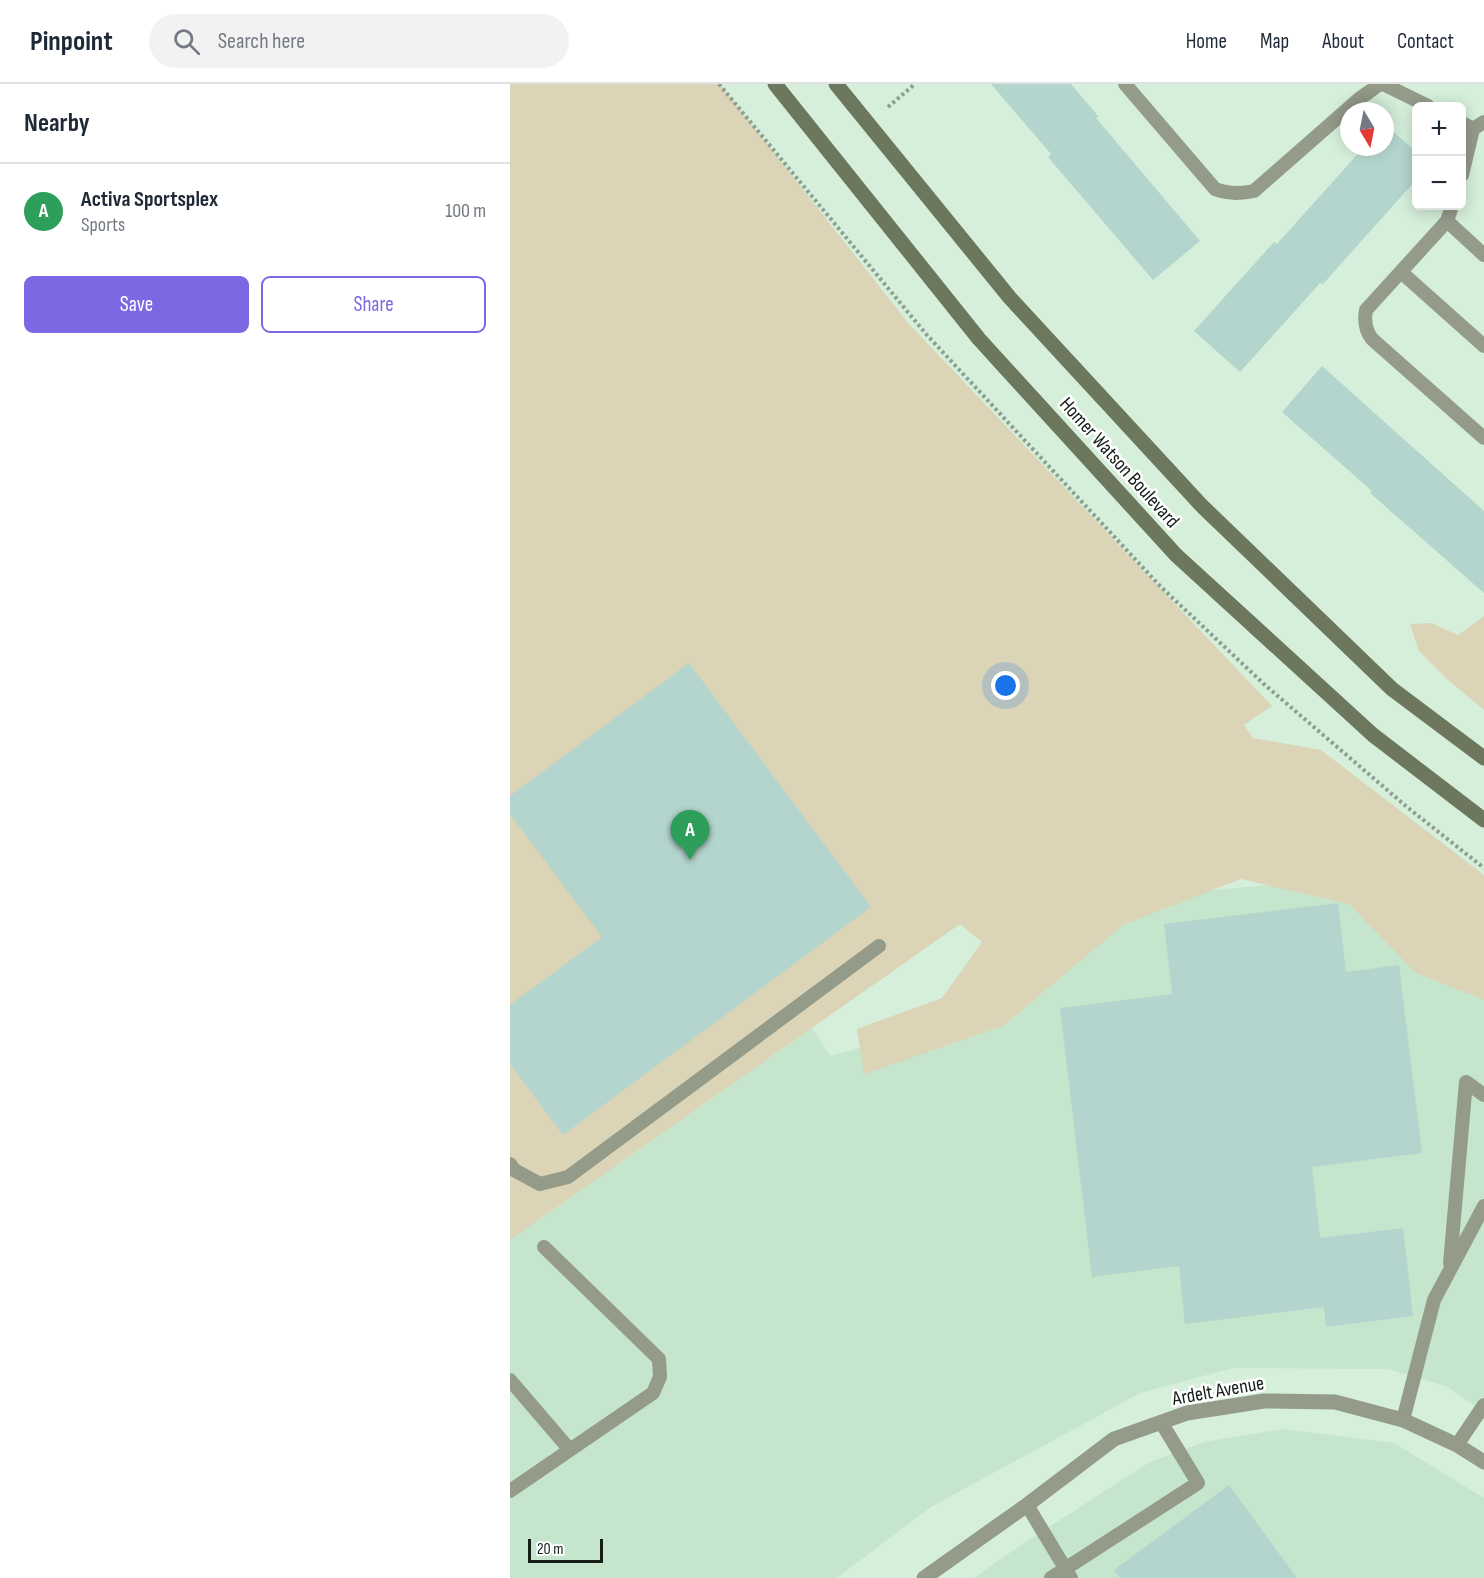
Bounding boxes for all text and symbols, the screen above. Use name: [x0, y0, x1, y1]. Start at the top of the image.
search box: [149, 14, 569, 68]
text: Pinpoint: [30, 25, 113, 58]
icon: search: [170, 25, 203, 58]
text: Search here: [218, 28, 305, 55]
text: Home: [1186, 29, 1227, 54]
text: Map: [1260, 29, 1289, 54]
text: About: [1322, 29, 1364, 54]
text: Contact: [1397, 29, 1454, 54]
north arrow: [1340, 102, 1394, 156]
map controls: [1412, 102, 1466, 210]
button: +: [1412, 102, 1466, 156]
text: Nearby: [24, 108, 90, 139]
button: −: [1412, 156, 1466, 210]
text: Activa Sportsplex: [81, 186, 218, 213]
text: A: [39, 199, 48, 223]
text: 100 m: [445, 199, 486, 223]
text: Sports: [81, 213, 125, 237]
button: Save: [24, 276, 249, 333]
button: Share: [261, 276, 486, 333]
street label: Homer Watson Boulevard: [1054, 392, 1184, 533]
your location: [991, 671, 1020, 700]
pin: A: [670, 810, 710, 860]
street label: Ardelt Avenue: [1169, 1371, 1266, 1411]
scale bar: [528, 1536, 603, 1564]
text: 20 m: [537, 1540, 564, 1559]

